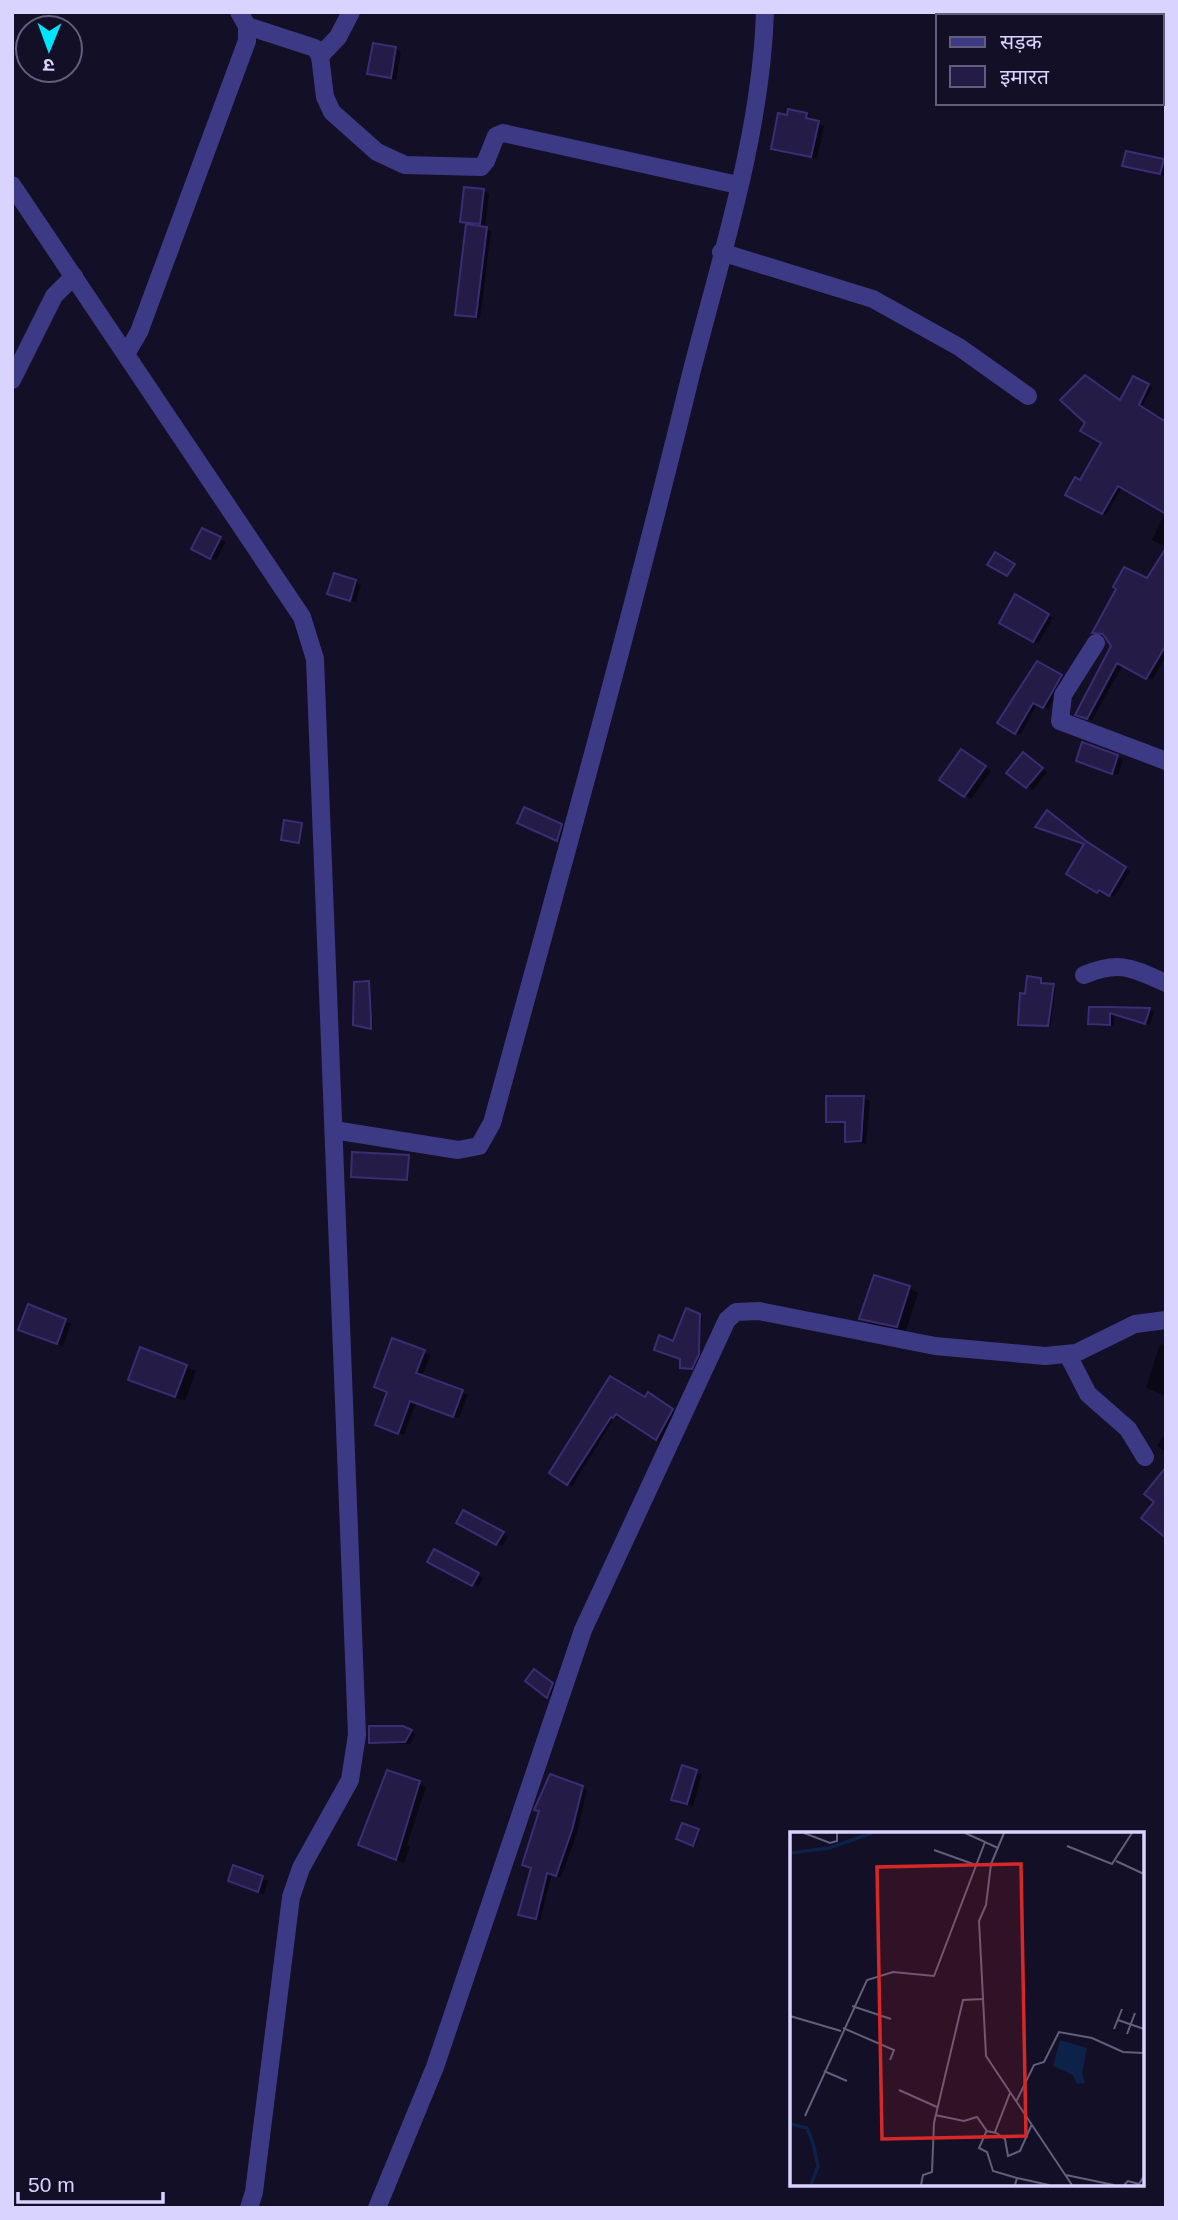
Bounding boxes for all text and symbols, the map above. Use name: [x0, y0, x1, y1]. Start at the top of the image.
north arrow: [14, 14, 84, 84]
legend: [936, 14, 1164, 105]
text: सड़क: [1000, 30, 1042, 53]
text: उ: [42, 55, 54, 76]
text: इमारत: [1000, 65, 1050, 88]
inset map: [790, 1832, 1143, 2185]
scale bar: [18, 2160, 163, 2204]
text: 50 m: [28, 2173, 75, 2196]

